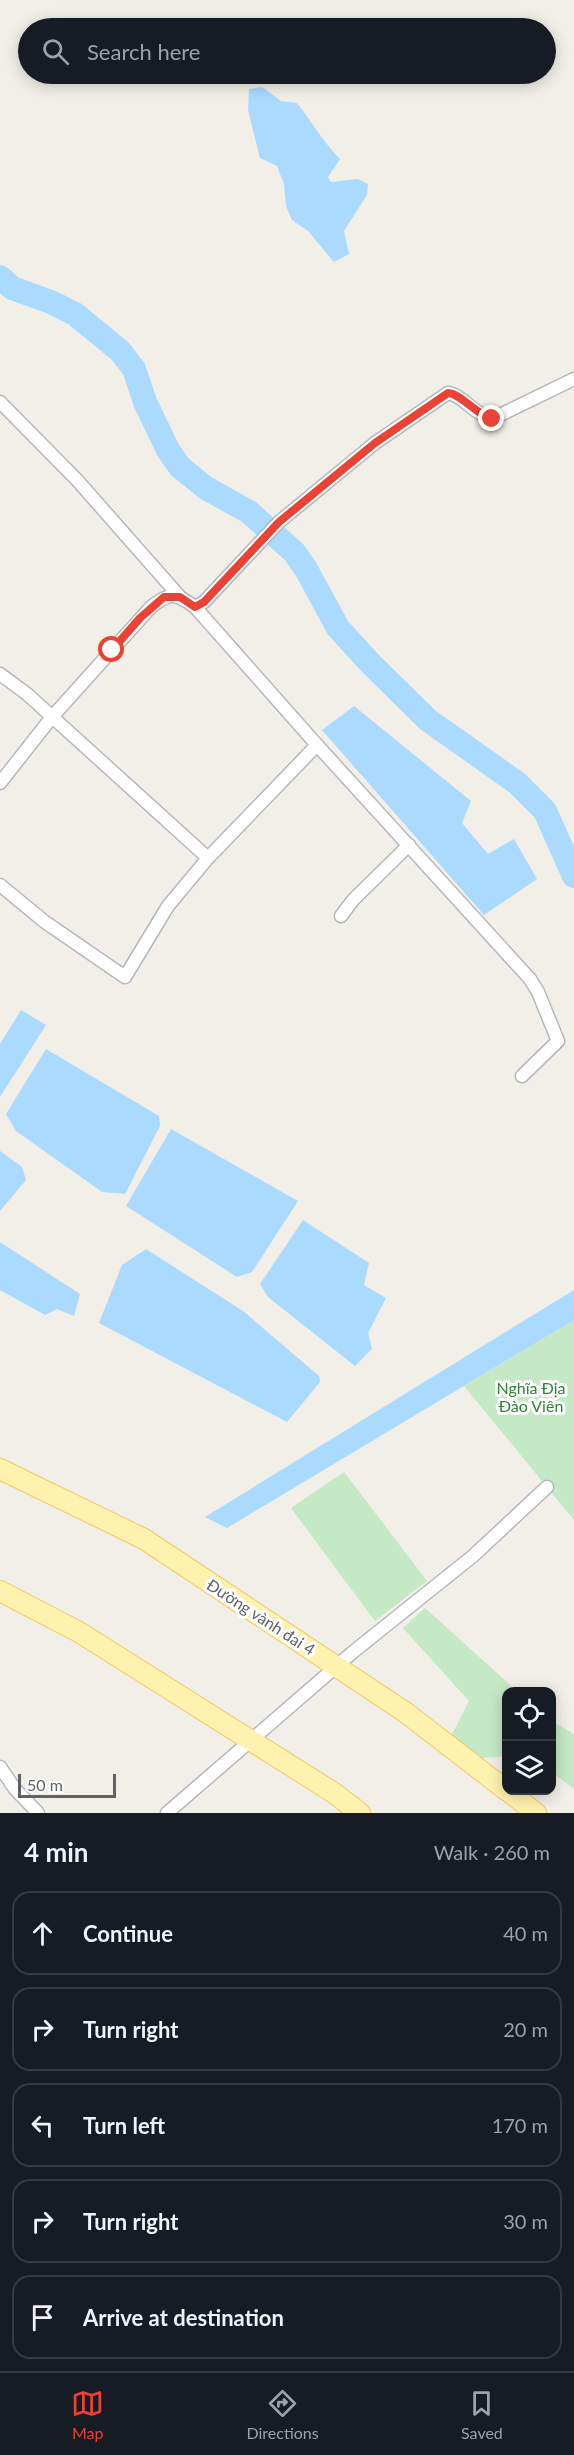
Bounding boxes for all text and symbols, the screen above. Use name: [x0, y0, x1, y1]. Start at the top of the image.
search box: [18, 18, 556, 84]
icon: search: [39, 35, 72, 68]
text: Search here: [87, 38, 200, 65]
route end: [478, 405, 504, 431]
route start: [98, 636, 124, 662]
park label: Nghĩa Địa Đào Viên: [496, 1378, 566, 1415]
street label: Đường vành đai 4: [204, 1575, 319, 1659]
map controls: [502, 1687, 556, 1795]
button: locate: [502, 1687, 556, 1741]
button: layers: [502, 1741, 556, 1795]
scale bar: [18, 1771, 116, 1798]
text: 50 m: [27, 1775, 63, 1794]
text: 4 min: [24, 1836, 88, 1868]
text: Walk · 260 m: [434, 1840, 550, 1864]
icon: ahead: [26, 1917, 59, 1950]
text: Continue: [83, 1920, 173, 1947]
text: 40 m: [503, 1921, 548, 1945]
icon: right: [26, 2013, 59, 2046]
text: Turn right: [83, 2016, 178, 2043]
text: 20 m: [503, 2017, 548, 2041]
icon: left: [26, 2109, 59, 2142]
text: Turn left: [83, 2112, 165, 2139]
text: 170 m: [492, 2113, 548, 2137]
icon: right: [26, 2205, 59, 2238]
text: Turn right: [83, 2208, 178, 2235]
text: 30 m: [503, 2209, 548, 2233]
icon: arrive: [26, 2301, 59, 2334]
text: Arrive at destination: [83, 2304, 284, 2331]
tab: Map: [71, 2387, 104, 2442]
tab: Directions: [246, 2387, 319, 2442]
tab: Saved: [461, 2387, 503, 2442]

